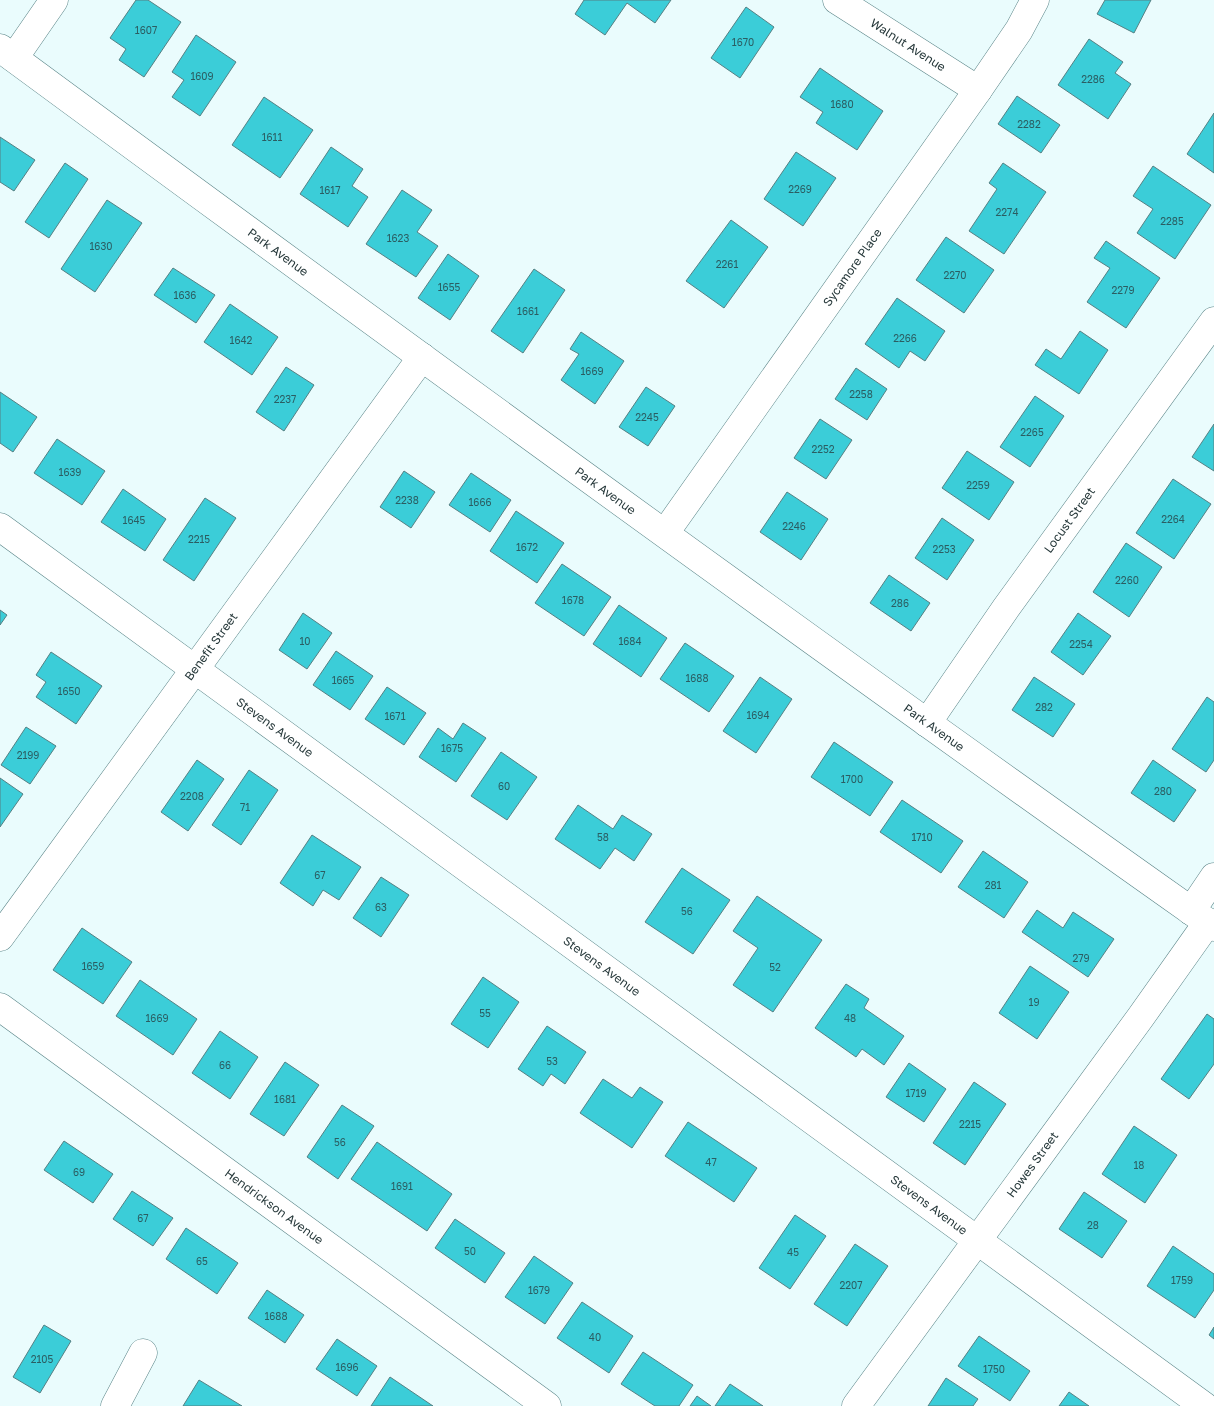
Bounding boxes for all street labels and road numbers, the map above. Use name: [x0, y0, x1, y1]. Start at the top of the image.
street label: Walnut Avenue: [868, 15, 949, 74]
street label: Park Avenue: [245, 225, 312, 279]
street label: Sycamore Place: [820, 225, 885, 309]
street label: Park Avenue: [572, 463, 639, 518]
street label: Locust Street: [1040, 484, 1098, 556]
street label: Benefit Street: [181, 609, 241, 683]
street label: Stevens Avenue: [233, 694, 316, 760]
street label: Park Avenue: [901, 700, 968, 754]
street label: Stevens Avenue: [561, 933, 643, 999]
street label: Howes Street: [1003, 1128, 1061, 1200]
street label: Hendrickson Avenue: [222, 1165, 326, 1247]
street label: Stevens Avenue: [888, 1172, 971, 1238]

